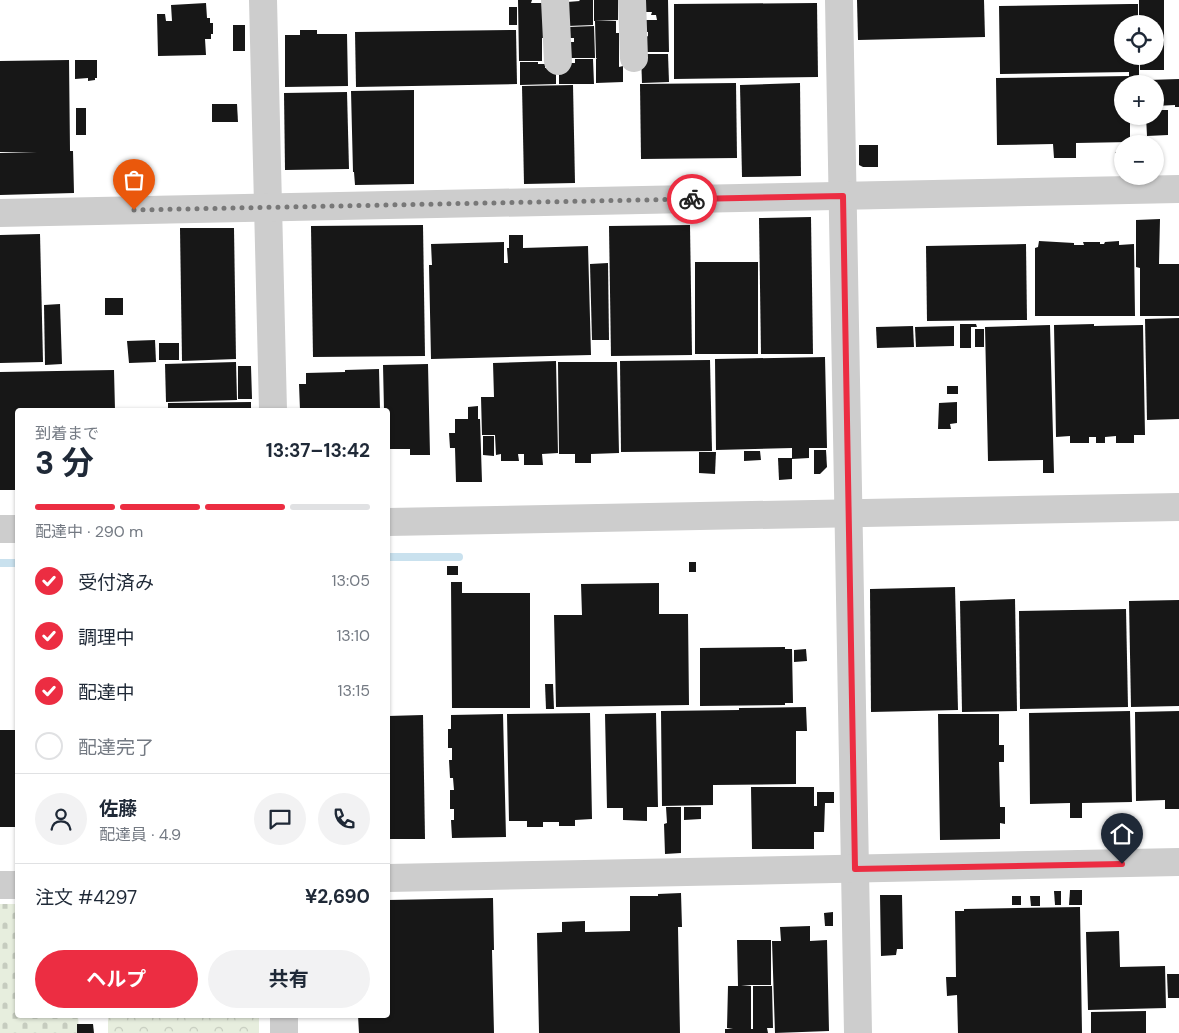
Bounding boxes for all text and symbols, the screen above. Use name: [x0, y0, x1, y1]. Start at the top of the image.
map controls: [1114, 15, 1164, 185]
button: locate: [1114, 15, 1164, 65]
button: +: [1114, 75, 1164, 125]
button: −: [1114, 135, 1164, 185]
pin: [113, 159, 155, 210]
icon: bag: [120, 166, 148, 194]
courier: [667, 174, 717, 224]
icon: bike: [678, 185, 706, 213]
text: 到着まで: [35, 423, 99, 444]
text: 13:37–13:42: [266, 438, 370, 463]
text: 3 分: [35, 442, 94, 484]
text: 配達中 · 290 m: [35, 521, 143, 542]
icon: check: [35, 567, 63, 595]
text: 受付済み: [78, 570, 154, 595]
text: 13:05: [332, 570, 370, 591]
icon: check: [35, 622, 63, 650]
text: 調理中: [78, 625, 135, 650]
text: 13:10: [336, 625, 370, 646]
icon: check: [35, 677, 63, 705]
text: 配達中: [78, 680, 135, 705]
text: 13:15: [338, 680, 370, 701]
text: 配達完了: [78, 735, 154, 760]
button: person: [35, 793, 87, 845]
button: chat: [254, 793, 306, 845]
button: phone: [318, 793, 370, 845]
text: 佐藤: [99, 796, 137, 821]
pin: [1101, 813, 1143, 864]
icon: home: [1108, 820, 1136, 848]
text: 配達員 · 4.9: [99, 824, 181, 845]
text: ¥2,690: [305, 884, 370, 909]
text: 注文 #4297: [35, 885, 137, 910]
button: ヘルプ: [35, 950, 198, 1008]
button: 共有: [208, 950, 370, 1008]

